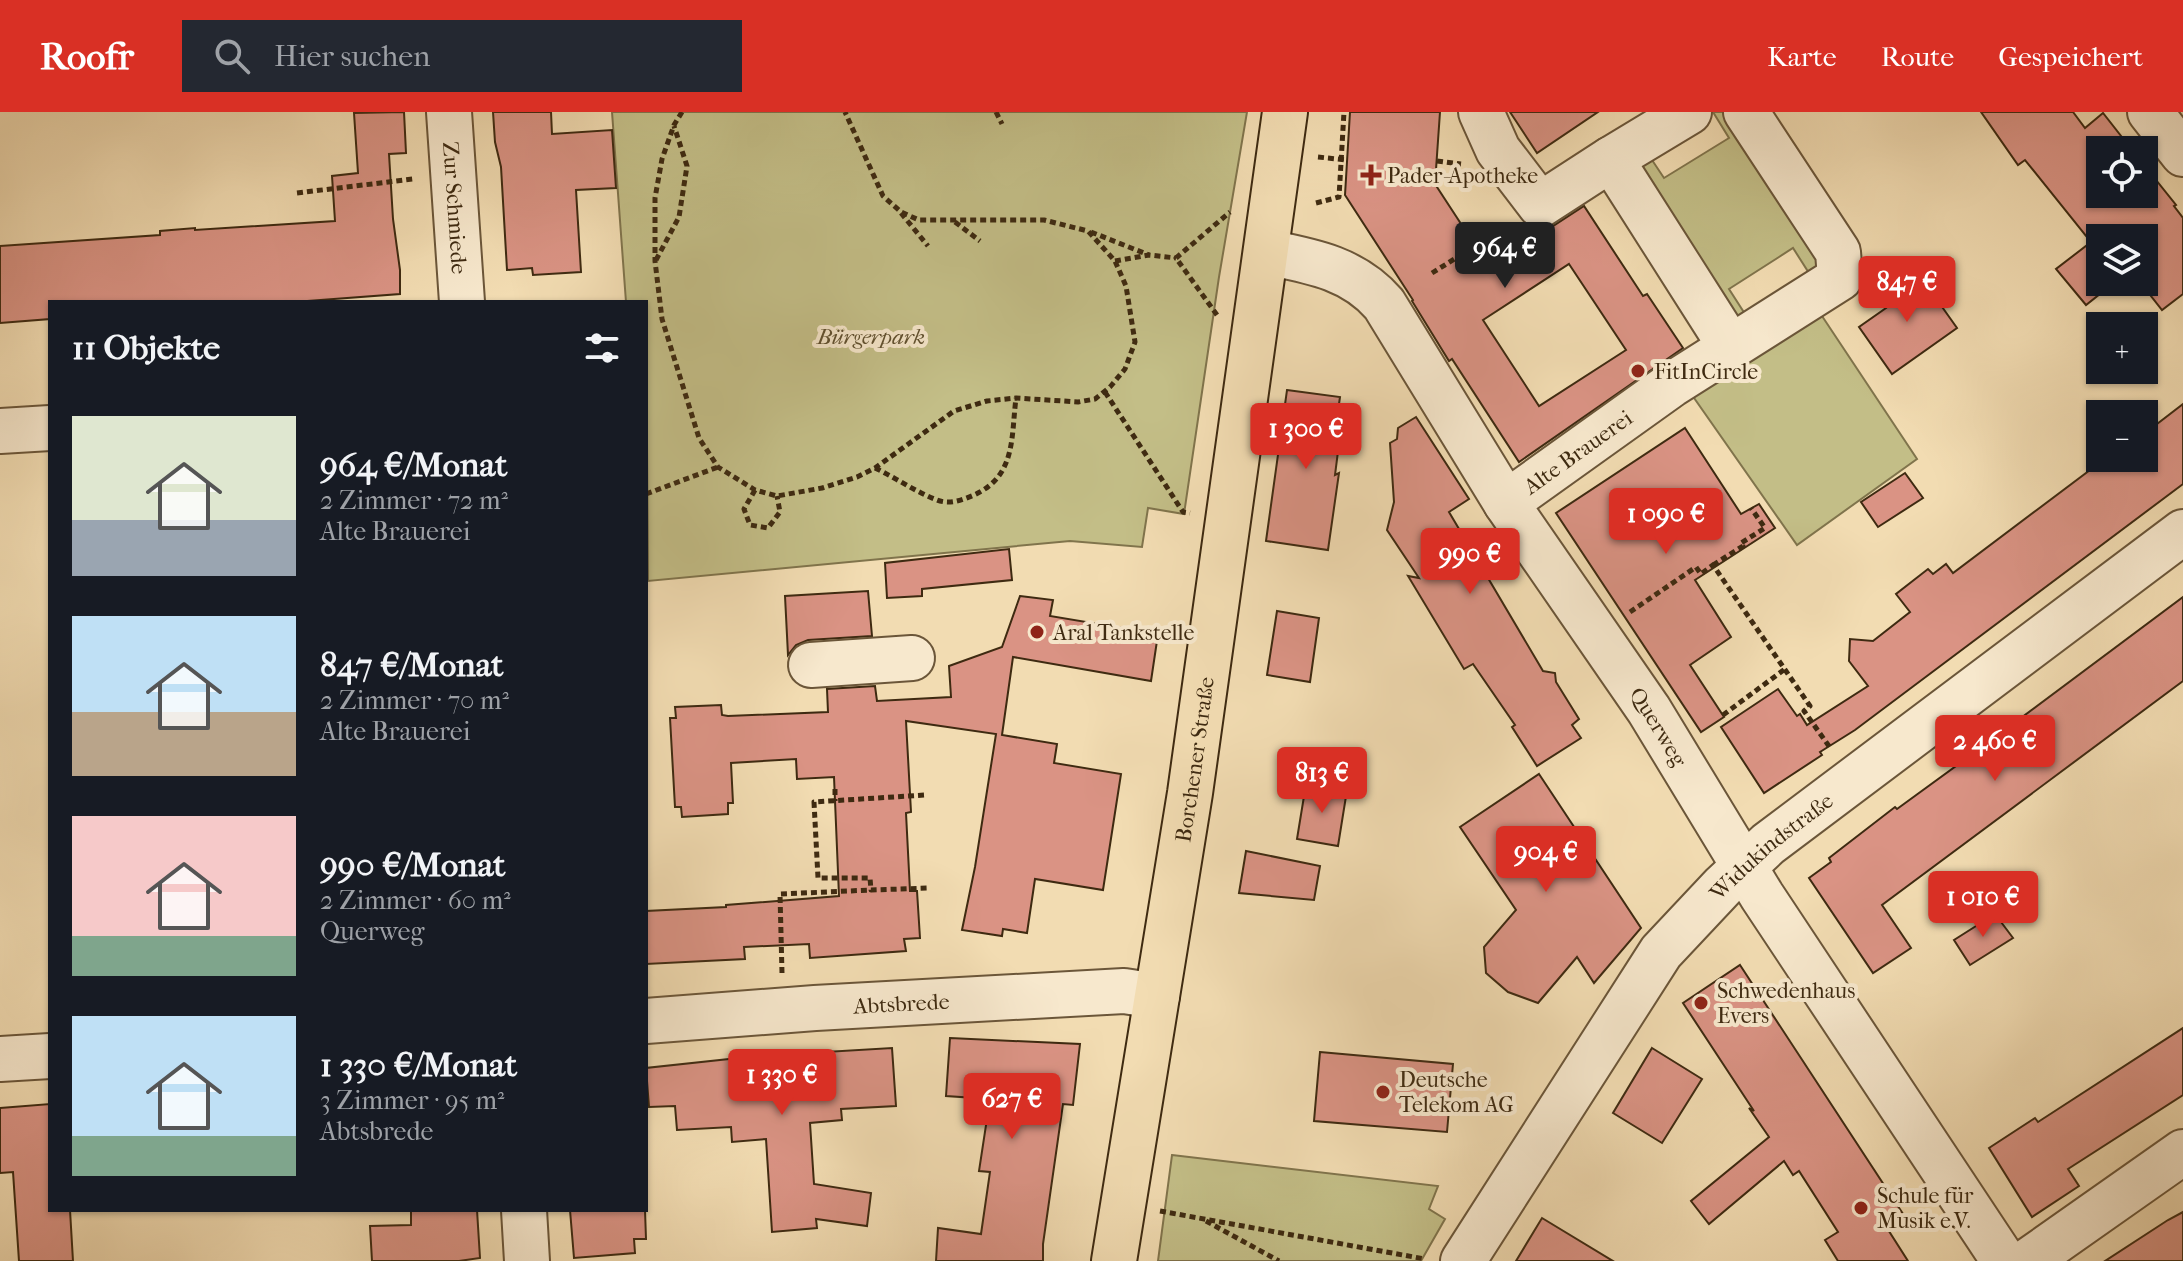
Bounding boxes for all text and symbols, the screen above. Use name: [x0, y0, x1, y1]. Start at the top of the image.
search box: [182, 20, 742, 92]
text: Roofr: [40, 34, 134, 79]
icon: search: [210, 34, 254, 78]
text: Hier suchen: [274, 39, 430, 74]
text: Karte: [1767, 40, 1837, 73]
text: Route: [1881, 40, 1954, 73]
text: Gespeichert: [1998, 40, 2143, 73]
map controls: [2086, 136, 2158, 472]
button: locate: [2086, 136, 2158, 208]
street label: Zur Schmiede: [437, 141, 472, 275]
place label: Pader-Apotheke: [1387, 163, 1538, 189]
marker: Pader-Apotheke: [1362, 166, 1380, 184]
pin: 964 €: [1449, 222, 1561, 290]
button: layers: [2086, 224, 2158, 296]
text: 964 €: [1473, 232, 1537, 263]
pin: 847 €: [1851, 256, 1963, 324]
text: 847 €: [1876, 266, 1938, 297]
button: +: [2086, 312, 2158, 384]
park label: Bürgerpark: [816, 324, 925, 350]
icon: filters: [580, 326, 624, 370]
text: 11 Objekte: [72, 328, 220, 368]
place label: FitInCircle: [1654, 359, 1758, 385]
marker: FitInCircle: [1629, 362, 1647, 380]
button: −: [2086, 400, 2158, 472]
pin: 1 300 €: [1232, 403, 1380, 471]
street label: Alte Brauerei: [1518, 405, 1638, 501]
text: 1 300 €: [1268, 413, 1344, 444]
text: 964 €/Monat: [320, 445, 507, 485]
icon: home: [136, 448, 232, 544]
text: 2 Zimmer · 72 m²: [320, 485, 508, 516]
pin: 1 090 €: [1592, 488, 1740, 556]
text: 1 090 €: [1627, 498, 1705, 529]
text: Alte Brauerei: [320, 516, 470, 547]
pin: 990 €: [1414, 528, 1526, 596]
text: 990 €: [1439, 538, 1501, 569]
place label: Aral Tankstelle: [1052, 620, 1195, 646]
marker: Aral Tankstelle: [1028, 623, 1046, 641]
text: 847 €/Monat: [320, 645, 504, 685]
icon: home: [136, 648, 232, 744]
street label: Borchener Straße: [1170, 675, 1220, 844]
street label: Querweg: [1623, 683, 1692, 772]
text: 2 Zimmer · 70 m²: [320, 685, 509, 716]
pin: 2 460 €: [1921, 715, 2069, 783]
text: Alte Brauerei: [320, 716, 470, 747]
text: 2 460 €: [1953, 725, 2037, 756]
pin: 813 €: [1266, 747, 1378, 815]
text: 813 €: [1295, 757, 1349, 788]
street label: Widukindstraße: [1704, 788, 1838, 907]
pin: 904 €: [1490, 826, 1602, 894]
text: 904 €: [1514, 836, 1578, 867]
text: 990 €/Monat: [320, 845, 506, 885]
icon: home: [136, 848, 232, 944]
pin: 1 010 €: [1909, 871, 2057, 939]
text: 1 010 €: [1946, 881, 2020, 912]
text: 2 Zimmer · 60 m²: [320, 885, 511, 916]
text: Querweg: [320, 916, 424, 947]
place label: Schwedenhaus Evers: [1717, 978, 1855, 1029]
street label: Abtsbrede: [852, 989, 950, 1020]
marker: Schwedenhaus Evers: [1692, 994, 1710, 1012]
text: 1 330 €/Monat: [320, 1045, 517, 1085]
icon: home: [136, 1048, 232, 1144]
pin: 1 330 €: [708, 1049, 856, 1117]
text: 1 330 €: [746, 1059, 818, 1090]
place label: Deutsche Telekom AG: [1399, 1067, 1514, 1118]
pin: 627 €: [956, 1073, 1068, 1141]
text: 627 €: [981, 1083, 1043, 1114]
marker: Deutsche Telekom AG: [1374, 1083, 1392, 1101]
text: 3 Zimmer · 95 m²: [320, 1085, 504, 1116]
text: Abtsbrede: [320, 1116, 433, 1147]
place label: Schule für Musik e.V.: [1877, 1183, 1974, 1234]
marker: Schule für Musik e.V.: [1852, 1199, 1870, 1217]

